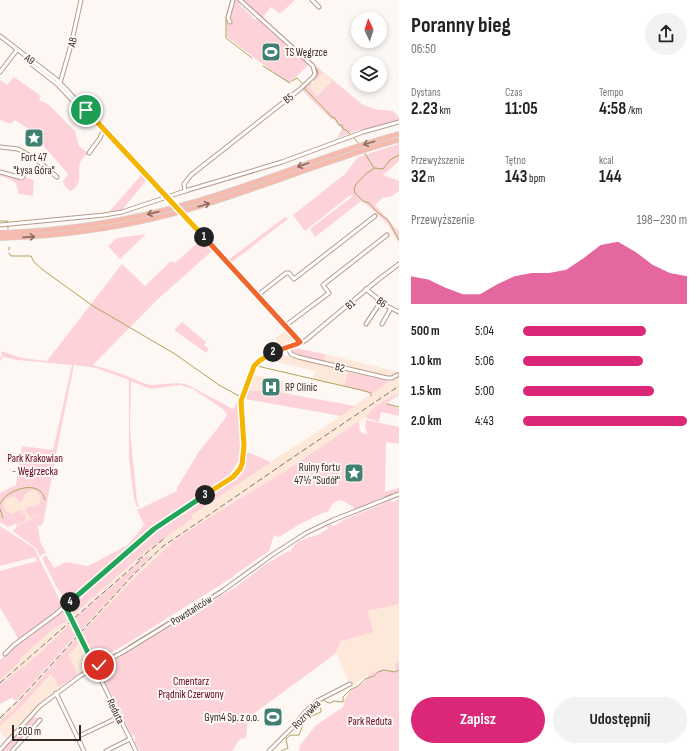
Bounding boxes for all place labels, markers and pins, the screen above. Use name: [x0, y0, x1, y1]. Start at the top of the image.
sports icon: TS Węgrzce: [260, 41, 282, 63]
place label: TS Węgrzce: [285, 46, 327, 59]
pin: [69, 93, 103, 127]
place icon: Fort 47 "Łysa Góra": [23, 127, 45, 149]
place label: Fort 47 "Łysa Góra": [13, 151, 55, 177]
pin: 1: [194, 227, 214, 247]
pin: 2: [263, 342, 283, 362]
hospital icon: RP Clinic: [260, 376, 282, 398]
place label: RP Clinic: [285, 381, 317, 394]
place label: Ruiny fortu 47½ "Sudół": [294, 461, 340, 487]
place icon: Ruiny fortu 47½ "Sudół": [343, 462, 365, 484]
pin: 3: [195, 485, 215, 505]
pin: 4: [60, 592, 80, 612]
pin: [82, 648, 116, 682]
sports icon: Gym4 Sp. z o.o.: [262, 706, 284, 728]
place label: Gym4 Sp. z o.o.: [204, 711, 259, 724]

